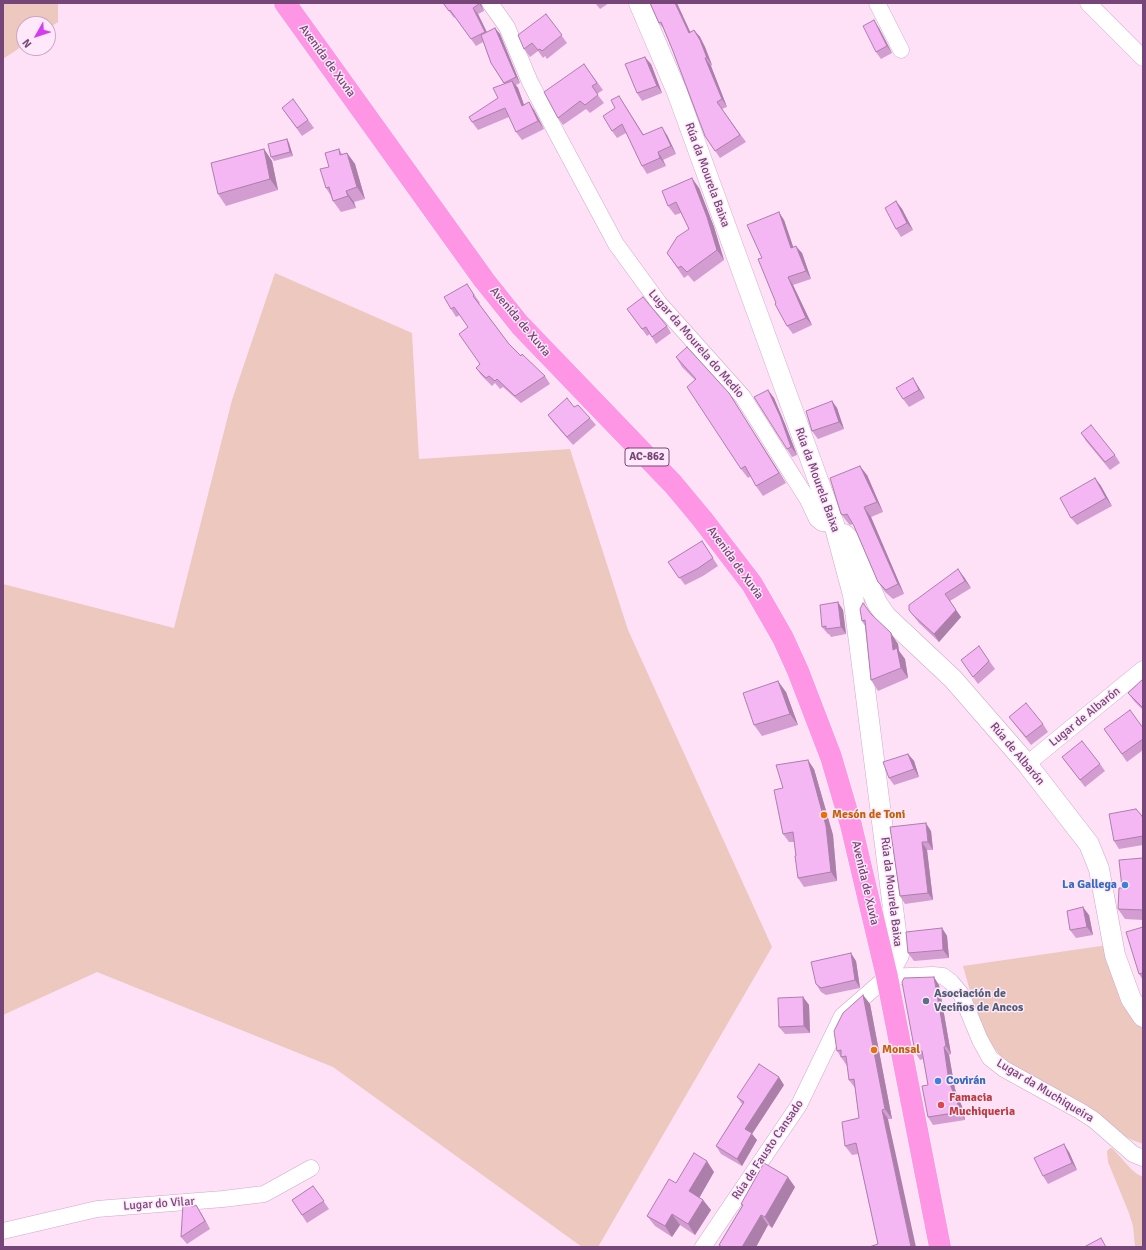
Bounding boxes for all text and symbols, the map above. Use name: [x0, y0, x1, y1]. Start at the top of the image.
north arrow: [16, 16, 56, 56]
street label: Avenida de Xuvia: [296, 22, 358, 100]
text: N: [20, 36, 35, 50]
street label: Rúa da Mourela Baixa: [681, 121, 733, 229]
street label: Avenida de Xuvia: [487, 284, 553, 360]
street label: Lugar da Mourela do Medio: [645, 287, 747, 401]
street label: Rúa da Mourela Baixa: [791, 426, 843, 534]
road number: AC-862: [625, 448, 669, 466]
street label: Avenida de Xuvia: [704, 524, 766, 602]
street label: Lugar de Albarón: [1047, 684, 1123, 750]
street label: Rúa de Albarón: [987, 720, 1047, 788]
place label: Mesón de Toni: [832, 808, 905, 822]
marker: Mesón de Toni: [819, 810, 829, 820]
street label: Rúa da Mourela Baixa: [877, 836, 905, 948]
street label: Avenida de Xuvia: [848, 839, 882, 927]
place label: La Gallega: [1062, 878, 1117, 892]
marker: La Gallega: [1120, 880, 1130, 890]
place label: Asociación de Veciños de Ancos: [934, 987, 1023, 1015]
marker: Asociación de Veciños de Ancos: [921, 996, 931, 1006]
place label: Monsal: [882, 1043, 920, 1057]
marker: Monsal: [869, 1045, 879, 1055]
street label: Lugar da Muchiqueira: [994, 1056, 1096, 1126]
place label: Covirán: [946, 1074, 986, 1088]
marker: Covirán: [933, 1076, 943, 1086]
place label: Famacia Muchiqueria: [949, 1091, 1015, 1119]
street label: Rúa de Fausto Cansado: [729, 1097, 807, 1203]
marker: Famacia Muchiqueria: [936, 1100, 946, 1110]
street label: Lugar do Vilar: [123, 1194, 195, 1214]

